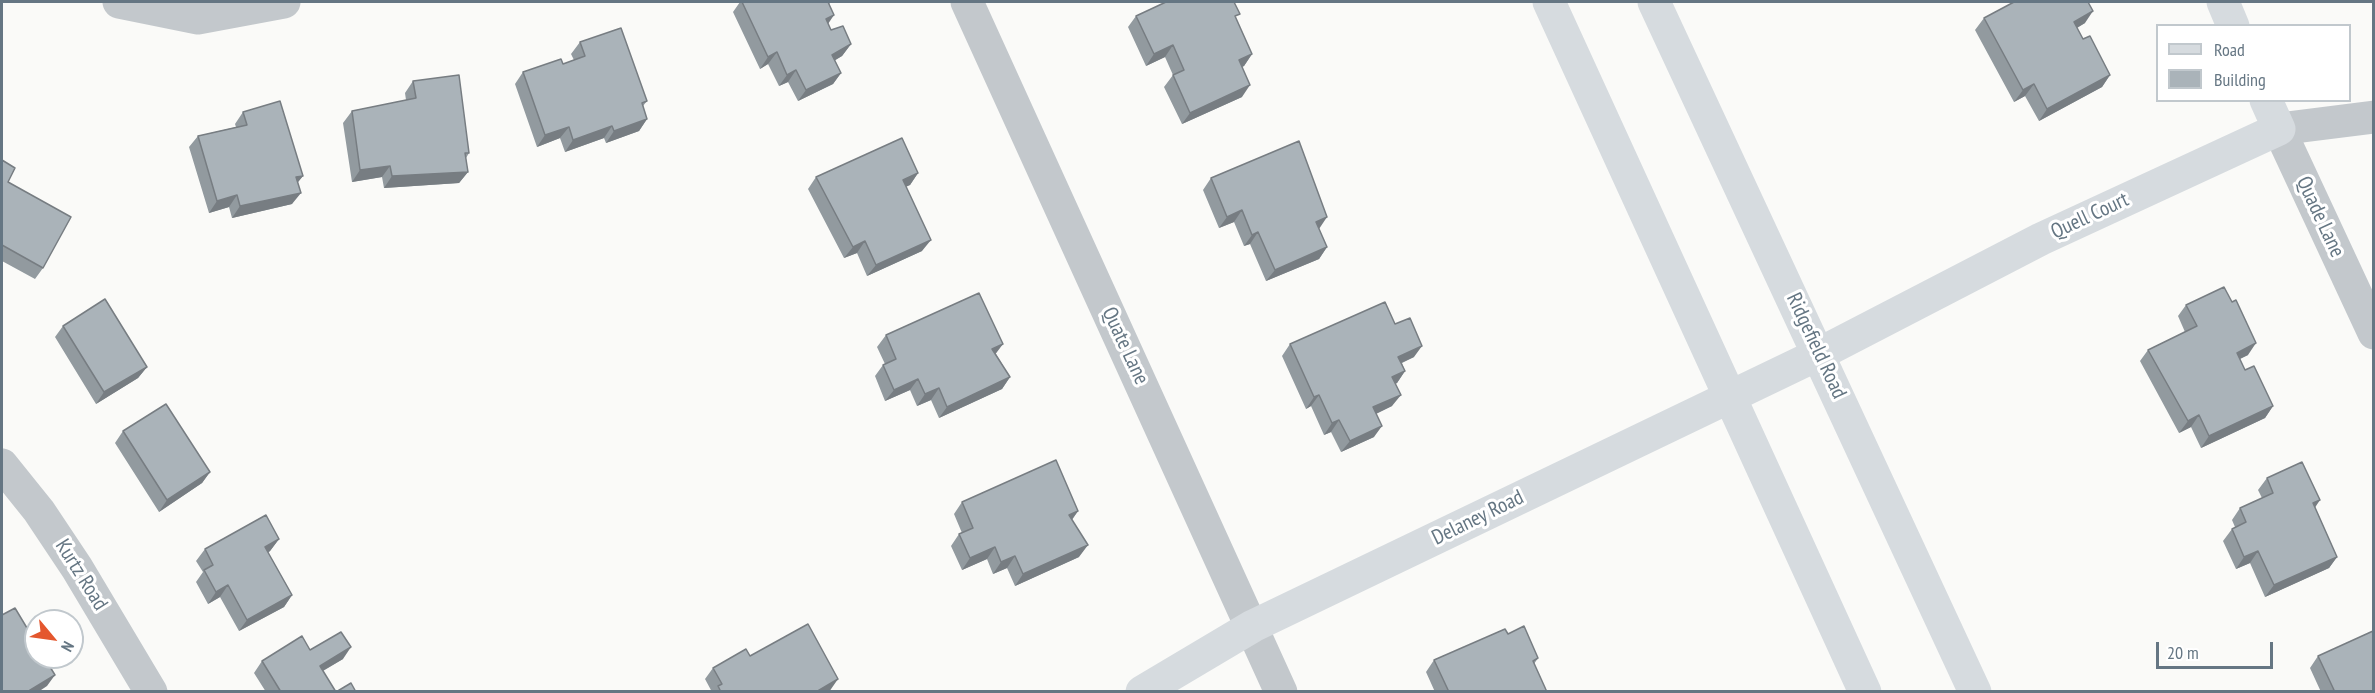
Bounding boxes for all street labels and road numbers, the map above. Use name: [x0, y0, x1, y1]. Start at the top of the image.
street label: Quade Lane: [2290, 173, 2350, 261]
street label: Quell Court: [2047, 187, 2133, 245]
street label: Ridgefield Road: [1781, 289, 1851, 403]
street label: Quate Lane: [1096, 303, 1154, 389]
street label: Delaney Road: [1428, 485, 1528, 551]
street label: Kurtz Road: [49, 535, 113, 615]

